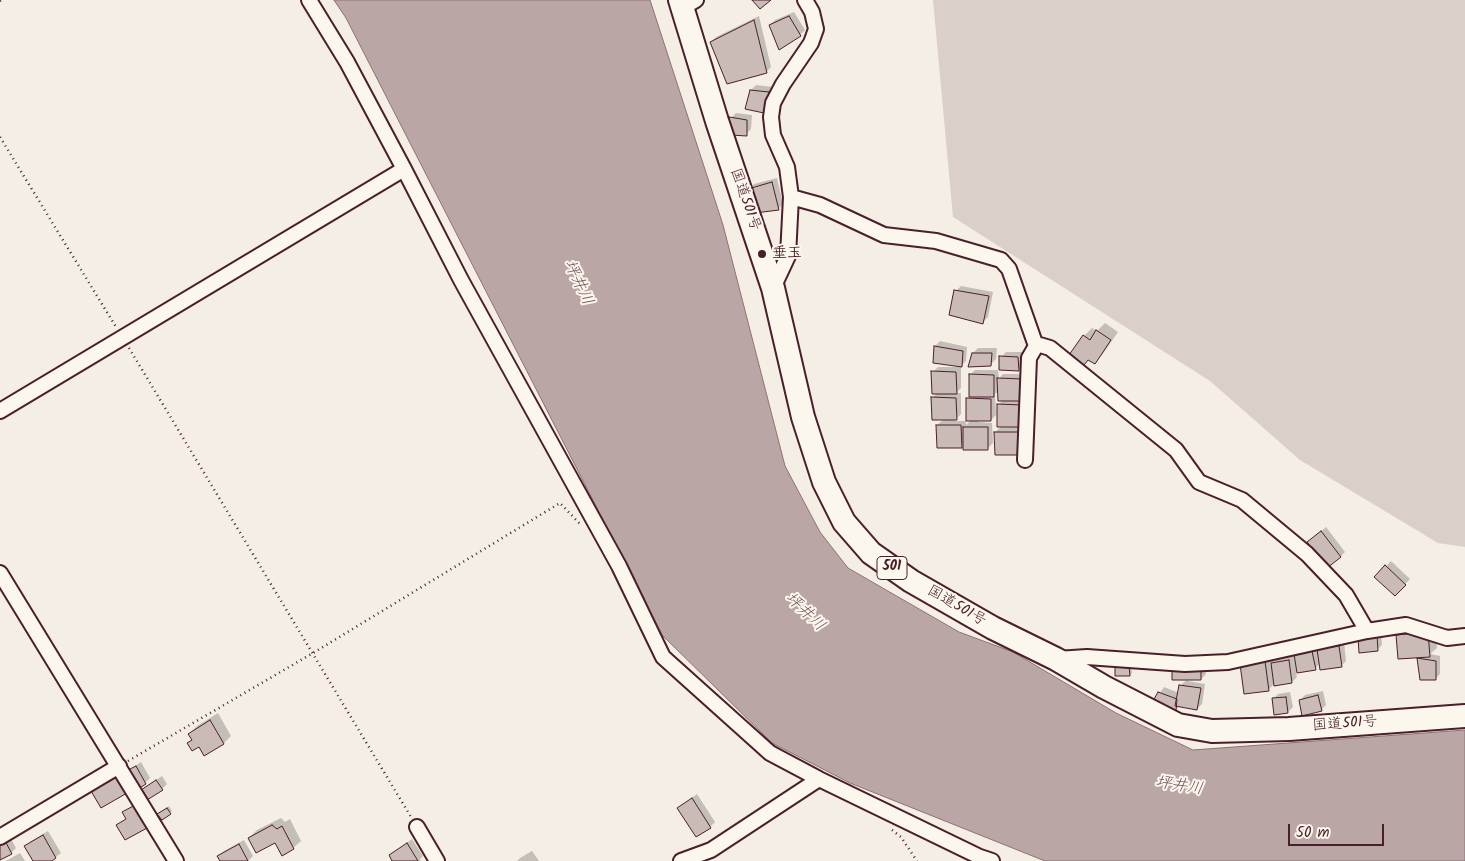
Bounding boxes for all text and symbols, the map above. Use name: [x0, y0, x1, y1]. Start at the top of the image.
street label: 国道501号: [725, 166, 763, 234]
place label: 垂玉: [772, 245, 802, 263]
marker: 垂玉: [756, 248, 768, 260]
water label: 坪井川: [558, 257, 596, 309]
road number: 501: [877, 556, 907, 580]
street label: 国道501号: [923, 583, 989, 631]
water label: 坪井川: [780, 590, 828, 636]
street label: 国道501号: [1312, 714, 1378, 736]
water label: 坪井川: [1154, 774, 1204, 800]
scale bar: [1290, 814, 1386, 846]
text: 50 m: [1296, 821, 1330, 845]

